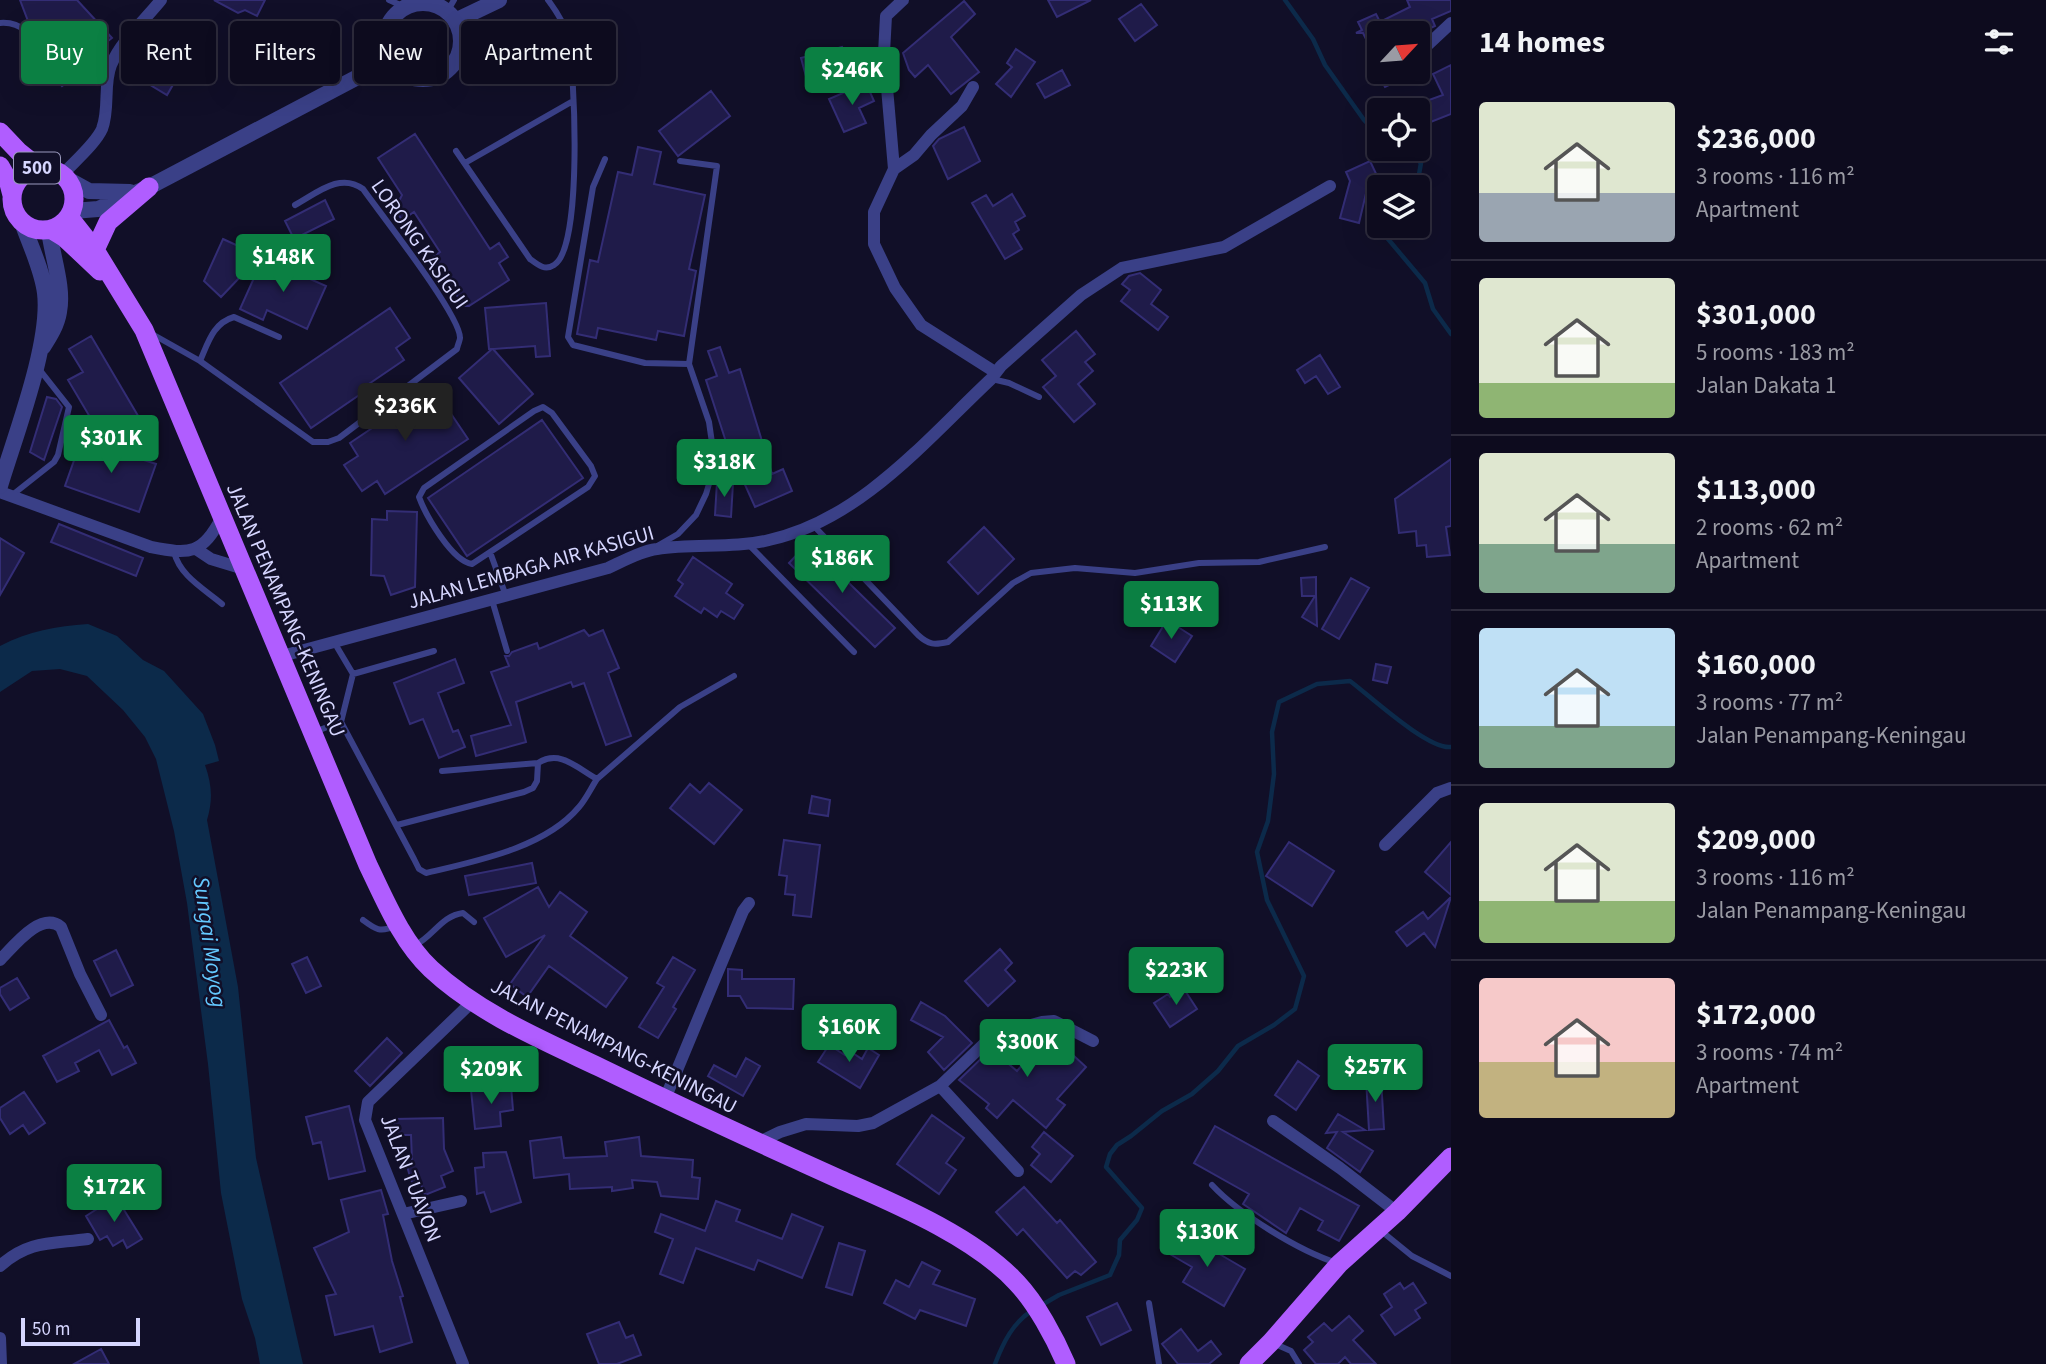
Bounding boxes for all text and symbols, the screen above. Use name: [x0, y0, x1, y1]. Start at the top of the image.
chip: Buy: [21, 21, 107, 84]
chip: Rent: [121, 21, 216, 84]
chip: Filters: [230, 21, 340, 84]
chip: New: [354, 21, 447, 84]
chip: Apartment: [461, 21, 616, 84]
north arrow: [1367, 21, 1430, 84]
map controls: [1367, 21, 1430, 238]
text: 14 homes: [1479, 21, 1605, 64]
icon: filters: [1980, 23, 2018, 61]
pin: $246K: [803, 48, 901, 107]
text: $246K: [821, 53, 883, 86]
button: locate: [1367, 98, 1430, 161]
text: $236,000: [1696, 117, 1816, 160]
icon: home: [1535, 130, 1619, 214]
road number: 500: [14, 152, 60, 184]
text: 3 rooms · 116 m²: [1696, 160, 1855, 193]
street label: LORONG KASIGUI: [364, 173, 476, 315]
button: layers: [1367, 175, 1430, 238]
text: Apartment: [1696, 193, 1799, 226]
pin: $148K: [234, 234, 332, 294]
text: $148K: [252, 240, 314, 273]
text: $301,000: [1696, 293, 1816, 336]
icon: home: [1535, 306, 1619, 390]
text: 5 rooms · 183 m²: [1696, 336, 1855, 369]
text: Jalan Dakata 1: [1696, 369, 1836, 402]
pin: $236K: [356, 384, 454, 443]
text: $236K: [374, 389, 436, 422]
pin: $301K: [62, 416, 160, 475]
text: $301K: [80, 421, 142, 454]
pin: $318K: [675, 440, 773, 499]
text: $318K: [693, 445, 755, 478]
text: $113,000: [1696, 468, 1816, 511]
street label: JALAN PENAMPANG-KENINGAU: [219, 479, 353, 741]
icon: home: [1535, 481, 1619, 565]
text: 2 rooms · 62 m²: [1696, 511, 1843, 544]
street label: JALAN LEMBAGA AIR KASIGUI: [404, 517, 658, 617]
pin: $186K: [793, 536, 891, 595]
text: $186K: [811, 541, 873, 574]
text: Apartment: [1696, 544, 1799, 577]
pin: $113K: [1122, 582, 1220, 641]
text: $113K: [1140, 587, 1202, 620]
text: $160,000: [1696, 643, 1816, 686]
icon: home: [1535, 656, 1619, 740]
text: 3 rooms · 77 m²: [1696, 686, 1843, 719]
text: Jalan Penampang-Keningau: [1696, 719, 1966, 752]
text: $209,000: [1696, 818, 1816, 861]
icon: home: [1535, 831, 1619, 915]
text: 3 rooms · 116 m²: [1696, 861, 1855, 894]
water label: Sungai Moyog: [184, 874, 236, 1010]
text: Jalan Penampang-Keningau: [1696, 894, 1966, 927]
pin: $223K: [1127, 948, 1225, 1007]
text: $223K: [1145, 953, 1207, 986]
street label: JALAN PENAMPANG-KENINGAU: [486, 971, 742, 1121]
text: $172,000: [1696, 993, 1816, 1036]
pin: $160K: [800, 1004, 898, 1064]
icon: home: [1535, 1006, 1619, 1090]
text: $160K: [818, 1010, 880, 1043]
pin: $300K: [978, 1020, 1076, 1079]
text: $300K: [996, 1025, 1058, 1058]
text: 3 rooms · 74 m²: [1696, 1036, 1843, 1069]
pin: $257K: [1326, 1044, 1424, 1104]
pin: $209K: [442, 1046, 540, 1106]
text: $257K: [1344, 1050, 1406, 1083]
text: $209K: [460, 1052, 522, 1085]
text: Apartment: [1696, 1069, 1799, 1102]
street label: JALAN TUAVON: [373, 1110, 449, 1246]
pin: $172K: [65, 1164, 163, 1224]
text: $172K: [83, 1170, 145, 1203]
pin: $130K: [1158, 1210, 1256, 1269]
text: $130K: [1176, 1215, 1238, 1248]
scale bar: [21, 1315, 140, 1347]
text: 50 m: [32, 1316, 70, 1343]

